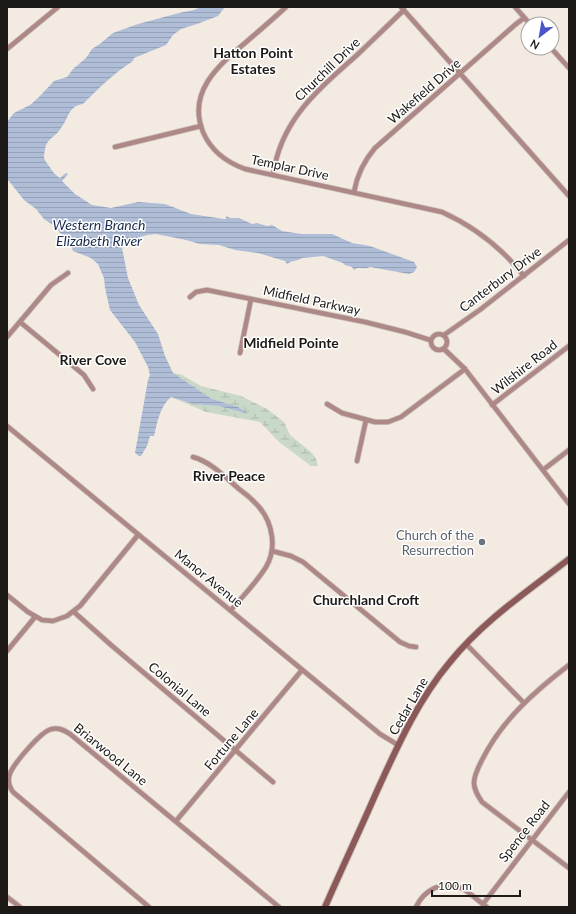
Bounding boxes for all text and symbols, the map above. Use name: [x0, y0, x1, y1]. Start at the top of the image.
north arrow: [520, 16, 560, 56]
street label: Churchill Drive: [291, 34, 363, 104]
text: N: [528, 37, 542, 53]
district label: Hatton Point Estates: [213, 44, 294, 77]
street label: Wakefield Drive: [384, 55, 464, 127]
street label: Templar Drive: [250, 151, 331, 183]
water label: Western Branch Elizabeth River: [53, 216, 146, 249]
street label: Canterbury Drive: [456, 243, 544, 315]
street label: Midfield Parkway: [262, 282, 362, 318]
district label: Midfield Pointe: [243, 334, 339, 351]
street label: Wilshire Road: [488, 336, 560, 398]
district label: River Cove: [59, 351, 127, 368]
district label: River Peace: [193, 467, 266, 484]
place label: Church of the Resurrection: [396, 527, 474, 558]
marker: Church of the Resurrection: [477, 537, 487, 547]
street label: Manor Avenue: [172, 546, 247, 611]
district label: Churchland Croft: [313, 591, 419, 608]
street label: Colonial Lane: [145, 658, 215, 720]
street label: Cedar Lane: [385, 674, 431, 738]
street label: Fortune Lane: [201, 705, 261, 773]
street label: Briarwood Lane: [71, 719, 151, 789]
street label: Spence Road: [495, 797, 553, 865]
scale bar: [432, 872, 520, 898]
text: 100 m: [438, 878, 472, 893]

